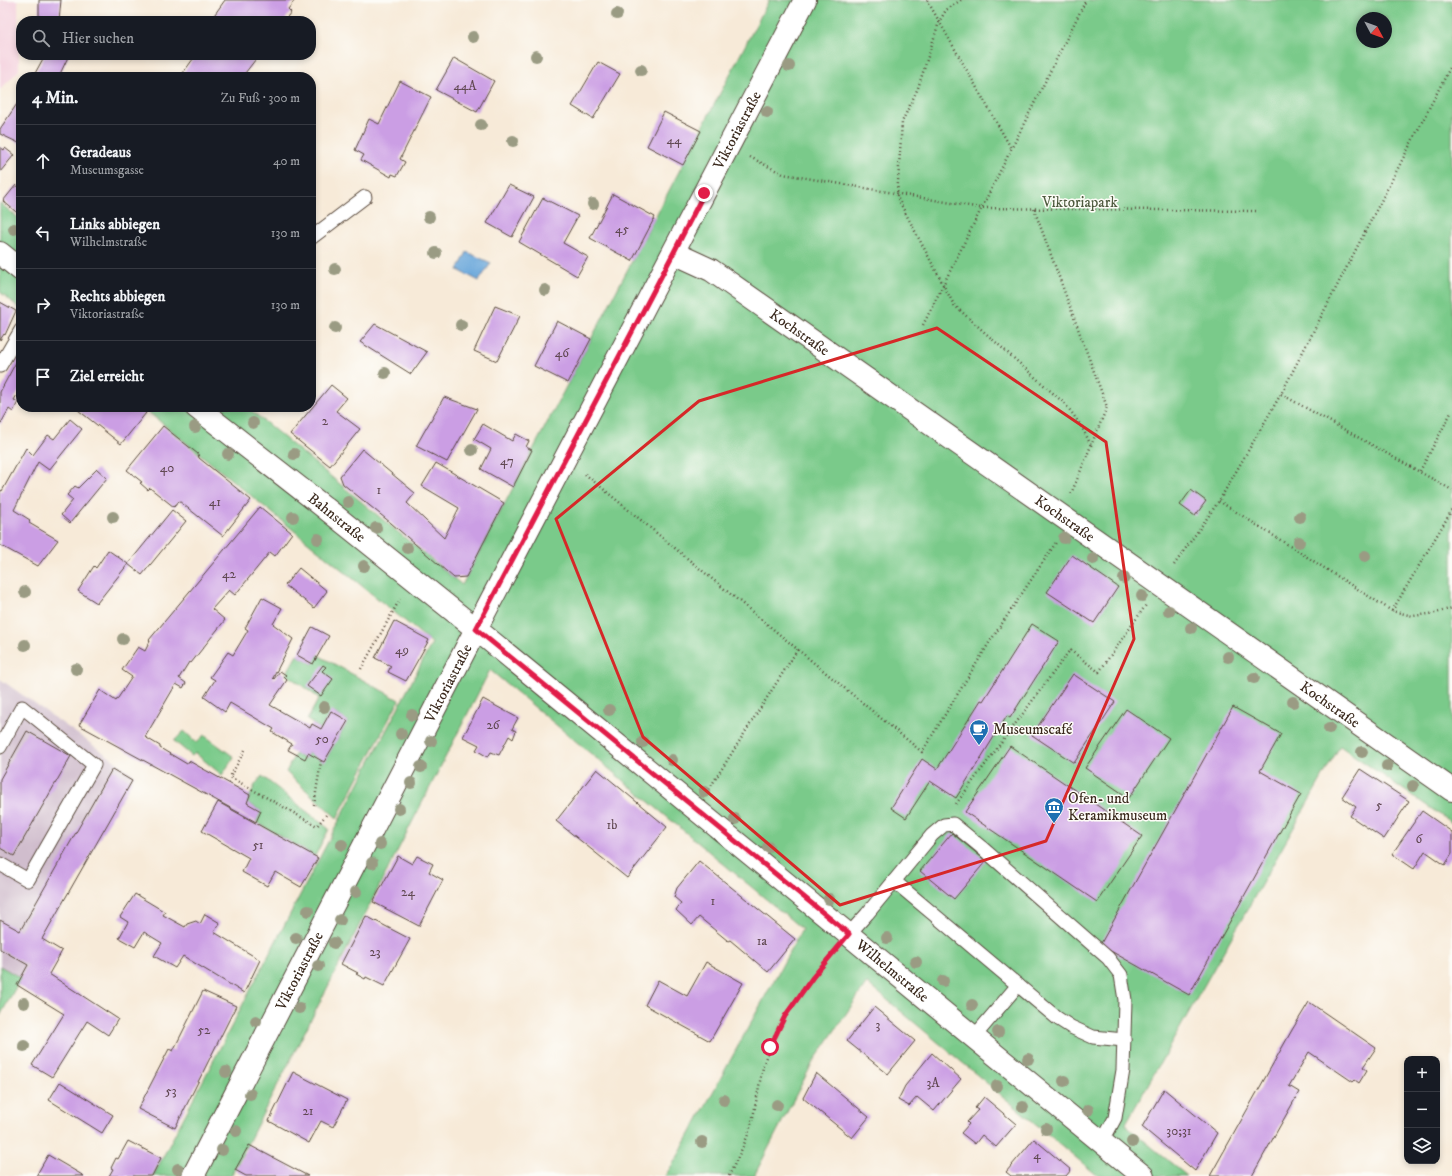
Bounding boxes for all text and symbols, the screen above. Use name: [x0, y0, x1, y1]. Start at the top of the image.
north arrow: [1356, 12, 1392, 48]
search box: [16, 16, 316, 60]
icon: search: [30, 27, 52, 49]
text: Hier suchen: [62, 29, 134, 48]
house number: 44A: [453, 78, 477, 94]
text: 4 Min.: [32, 87, 78, 109]
street label: Viktoriastraße: [709, 88, 766, 173]
text: Zu Fuß · 300 m: [221, 90, 300, 106]
house number: 44: [667, 132, 682, 148]
text: Geradeaus: [70, 143, 131, 162]
icon: ahead: [32, 150, 54, 172]
text: 40 m: [273, 153, 300, 169]
text: Museumsgasse: [70, 162, 144, 178]
route end: [695, 184, 713, 202]
park label: Viktoriapark: [1041, 193, 1118, 212]
text: Links abbiegen: [70, 215, 160, 234]
house number: 45: [615, 221, 629, 237]
icon: left: [32, 222, 54, 244]
text: 130 m: [271, 225, 300, 241]
text: Wilhelmstraße: [70, 234, 147, 250]
text: Rechts abbiegen: [70, 287, 165, 306]
icon: right: [32, 294, 54, 316]
text: 130 m: [271, 297, 300, 313]
street label: Kochstraße: [766, 305, 833, 360]
text: Viktoriastraße: [70, 306, 144, 322]
house number: 46: [555, 345, 570, 361]
icon: arrive: [32, 366, 54, 388]
text: Ziel erreicht: [70, 367, 144, 386]
house number: 2: [322, 413, 329, 429]
house number: 47: [500, 453, 514, 469]
house number: 40: [160, 460, 174, 476]
house number: 1: [377, 482, 382, 498]
street label: Bahnstraße: [304, 489, 369, 547]
street label: Kochstraße: [1031, 491, 1098, 546]
house number: 41: [209, 494, 221, 510]
house number: 42: [222, 566, 237, 582]
street label: Viktoriastraße: [420, 641, 477, 727]
house number: 49: [395, 642, 409, 658]
street label: Kochstraße: [1296, 677, 1364, 732]
house number: 26: [486, 717, 501, 733]
cafe icon: Museumscafé: [968, 718, 990, 746]
place label: Museumscafé: [993, 720, 1073, 739]
house number: 50: [315, 731, 329, 747]
place label: Ofen- und Keramikmuseum: [1068, 789, 1167, 825]
museum icon: Ofen- und Keramikmuseum: [1043, 796, 1065, 824]
house number: 5: [1376, 797, 1383, 813]
house number: 1b: [607, 817, 617, 833]
house number: 6: [1416, 831, 1424, 847]
house number: 51: [252, 837, 264, 853]
house number: 24: [401, 884, 415, 900]
house number: 1: [711, 893, 716, 909]
street label: Viktoriastraße: [271, 929, 328, 1014]
house number: 1a: [757, 933, 768, 949]
street label: Wilhelmstraße: [851, 935, 933, 1007]
house number: 23: [369, 944, 381, 960]
house number: 3: [876, 1017, 881, 1033]
house number: 52: [198, 1022, 211, 1038]
route start: [761, 1038, 779, 1056]
map controls: [1404, 1056, 1440, 1164]
button: +: [1404, 1056, 1440, 1092]
house number: 3A: [926, 1075, 940, 1091]
house number: 53: [165, 1083, 177, 1099]
button: −: [1404, 1092, 1440, 1128]
house number: 21: [302, 1103, 314, 1119]
house number: 30;31: [1166, 1123, 1192, 1139]
button: layers: [1404, 1128, 1440, 1164]
house number: 4: [1033, 1147, 1041, 1163]

